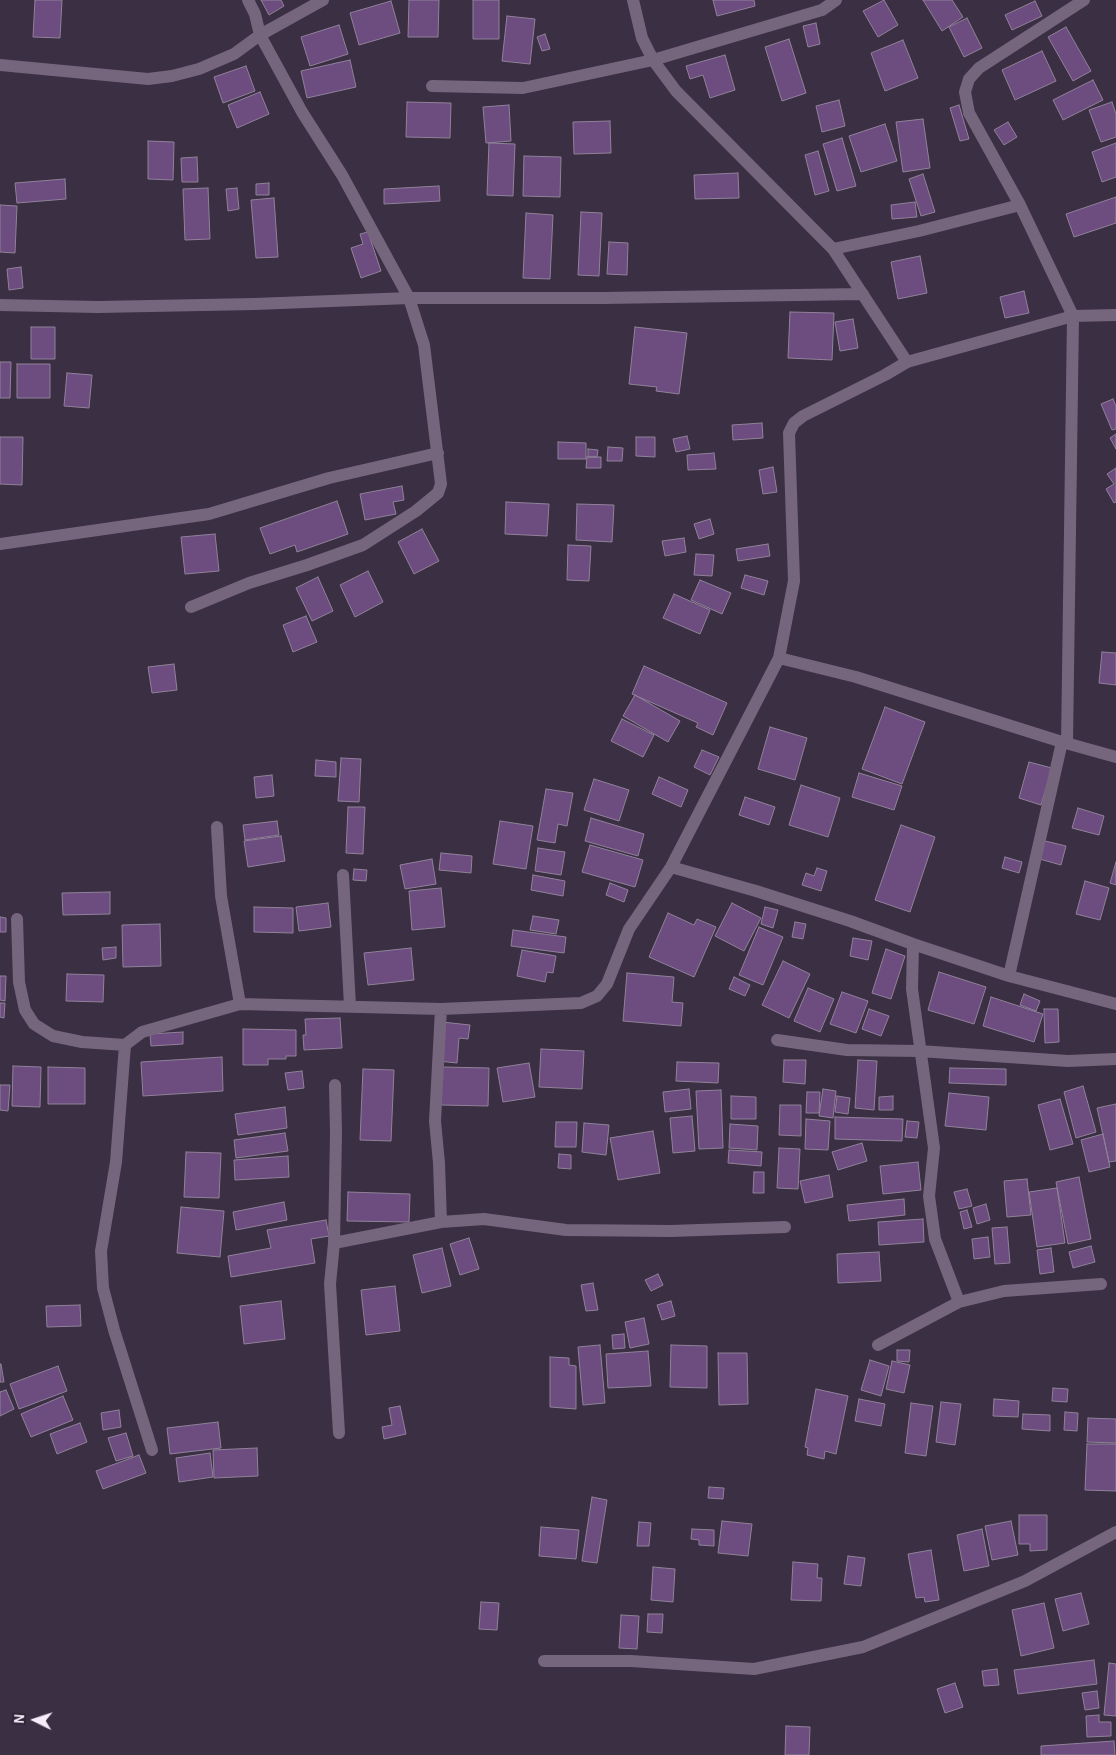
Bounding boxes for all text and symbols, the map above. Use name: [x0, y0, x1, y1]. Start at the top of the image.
north arrow: [10, 1695, 60, 1745]
text: N: [13, 1714, 27, 1724]

